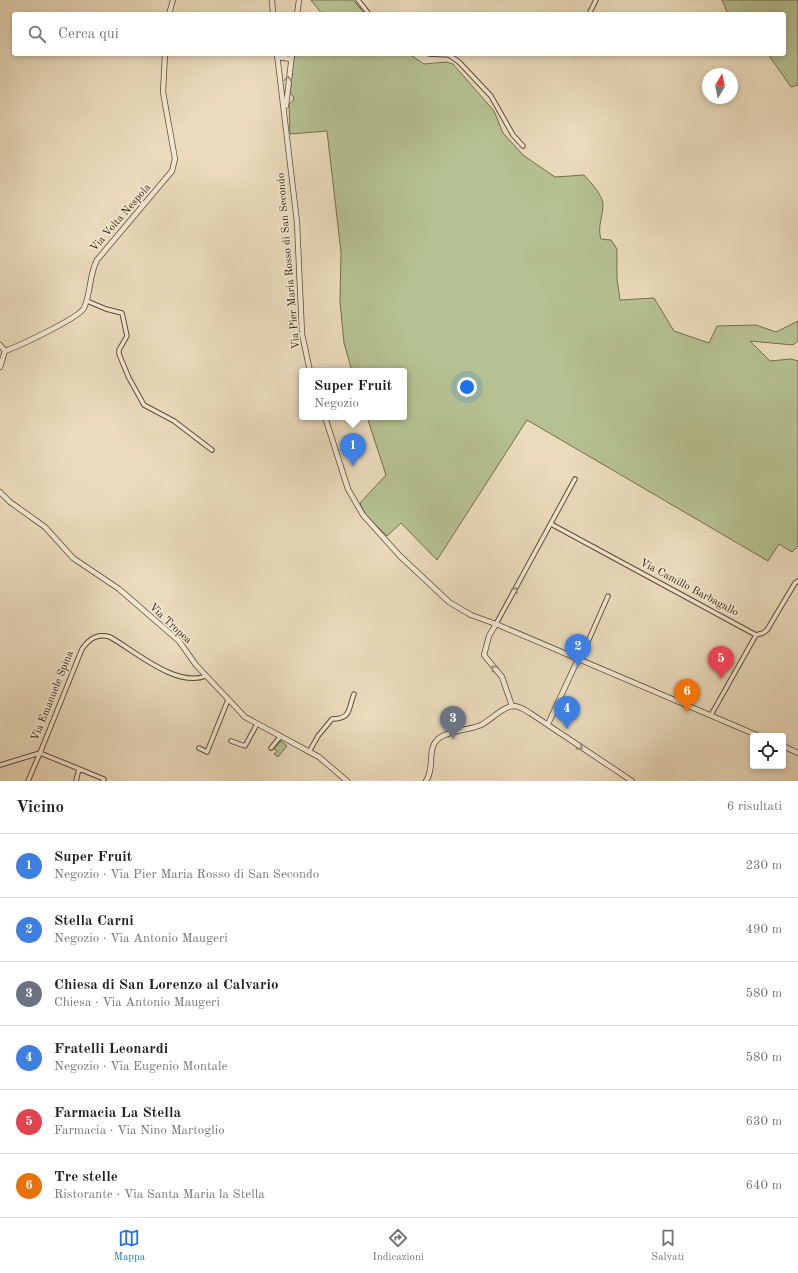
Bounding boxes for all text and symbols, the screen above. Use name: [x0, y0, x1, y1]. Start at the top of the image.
search box: [12, 12, 786, 56]
icon: search: [26, 23, 48, 45]
text: Cerca qui: [58, 27, 119, 42]
north arrow: [702, 68, 738, 104]
one-way arrow: [283, 76, 292, 82]
street label: Via Pier Maria Rosso di San Secondo: [276, 172, 302, 350]
street label: Via Volta Nespola: [89, 182, 154, 254]
popup: [299, 368, 407, 420]
your location: [457, 377, 477, 397]
text: Super Fruit: [314, 379, 392, 394]
text: Negozio: [314, 397, 359, 410]
pin: 1: [340, 433, 366, 466]
street label: Via Camillo Barbagallo: [638, 557, 740, 619]
one-way arrow: [510, 586, 517, 594]
street label: Via Tropea: [147, 602, 194, 647]
pin: 2: [565, 634, 591, 667]
pin: 5: [708, 646, 734, 679]
street label: Via Emanuele Spina: [30, 649, 76, 743]
one-way arrow: [492, 665, 499, 673]
pin: 6: [674, 679, 700, 712]
pin: 4: [554, 696, 580, 729]
pin: 3: [440, 706, 466, 739]
map controls: [750, 733, 786, 769]
button: locate: [750, 733, 786, 769]
one-way arrow: [576, 742, 583, 749]
text: Vicino: [16, 799, 64, 816]
text: 6 risultati: [727, 800, 782, 813]
text: Super Fruit: [54, 850, 132, 865]
text: 1: [25, 859, 33, 872]
text: 230 m: [745, 859, 782, 872]
text: Negozio · Via Pier Maria Rosso di San Secondo: [54, 868, 319, 881]
text: Stella Carni: [54, 914, 134, 929]
text: 2: [25, 923, 33, 936]
text: 490 m: [745, 923, 782, 936]
text: Negozio · Via Antonio Maugeri: [54, 932, 228, 945]
text: Chiesa di San Lorenzo al Calvario: [54, 978, 279, 993]
text: 3: [25, 987, 33, 1000]
text: 580 m: [745, 987, 782, 1000]
text: Chiesa · Via Antonio Maugeri: [54, 996, 220, 1009]
text: Fratelli Leonardi: [54, 1042, 168, 1057]
text: 4: [25, 1051, 33, 1064]
text: 580 m: [745, 1051, 782, 1064]
text: Negozio · Via Eugenio Montale: [54, 1060, 227, 1073]
text: Farmacia La Stella: [54, 1106, 181, 1121]
text: 5: [25, 1115, 33, 1128]
text: 630 m: [745, 1115, 782, 1128]
text: Farmacia · Via Nino Martoglio: [54, 1124, 225, 1137]
text: Tre stelle: [54, 1170, 118, 1185]
text: 6: [25, 1179, 33, 1192]
text: 640 m: [745, 1179, 782, 1192]
text: Ristorante · Via Santa Maria la Stella: [54, 1188, 265, 1201]
tab: Mappa: [114, 1227, 145, 1265]
tab: Indicazioni: [373, 1227, 424, 1265]
tab: Salvati: [651, 1227, 684, 1265]

